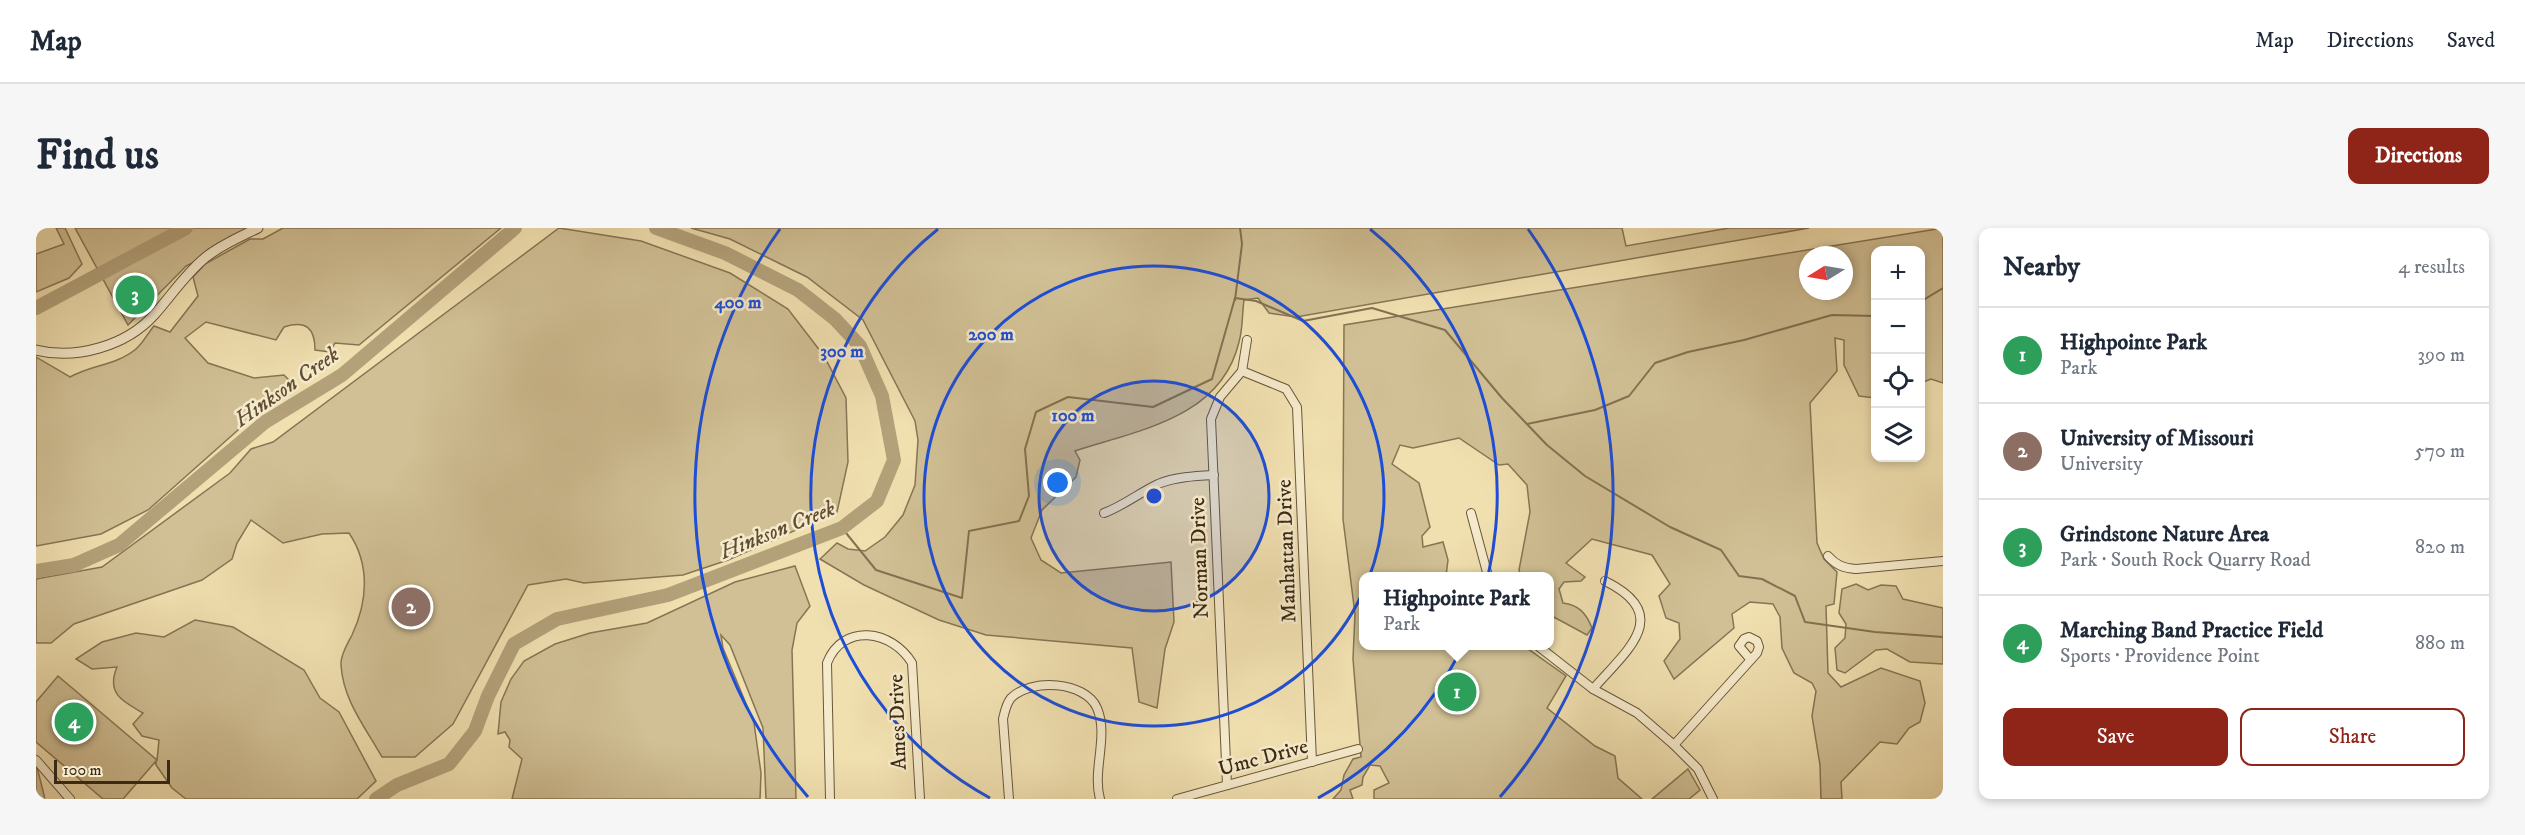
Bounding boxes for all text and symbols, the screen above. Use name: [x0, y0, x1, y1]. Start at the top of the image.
text: Map: [30, 24, 82, 59]
text: Map: [2255, 28, 2294, 54]
text: Directions: [2327, 28, 2414, 54]
text: Saved: [2447, 28, 2495, 54]
button: Directions: [2348, 128, 2489, 184]
text: Find us: [36, 130, 159, 182]
north arrow: [1799, 246, 1853, 300]
map controls: [1871, 246, 1925, 462]
button: +: [1871, 246, 1925, 300]
text: Nearby: [2003, 251, 2080, 284]
text: 4 results: [2398, 255, 2465, 280]
pin: 3: [116, 272, 154, 318]
text: 400 m: [713, 292, 762, 314]
button: −: [1871, 300, 1925, 354]
text: 200 m: [968, 324, 1014, 346]
text: Highpointe Park: [2060, 329, 2207, 356]
water label: Hinkson Creek: [228, 341, 345, 434]
text: 300 m: [820, 341, 864, 363]
text: 1: [2019, 343, 2026, 368]
text: 390 m: [2417, 343, 2465, 368]
button: locate: [1871, 354, 1925, 408]
text: Park: [2060, 356, 2097, 381]
text: 100 m: [1051, 405, 1095, 427]
button: layers: [1871, 408, 1925, 462]
text: University of Missouri: [2060, 425, 2254, 452]
text: 2: [2018, 439, 2027, 464]
text: 570 m: [2414, 439, 2465, 464]
text: University: [2060, 452, 2143, 477]
your location: [1043, 468, 1072, 497]
street label: Manhattan Drive: [1271, 478, 1302, 623]
centre of rings: [1144, 486, 1164, 506]
water label: Hinkson Creek: [715, 495, 840, 566]
street label: Norman Drive: [1185, 496, 1215, 619]
text: Grindstone Nature Area: [2060, 521, 2269, 548]
text: 3: [2019, 535, 2026, 560]
text: 820 m: [2415, 535, 2465, 560]
text: Park · South Rock Quarry Road: [2060, 548, 2311, 573]
popup: [1359, 572, 1554, 650]
pin: 2: [392, 584, 430, 629]
text: Highpointe Park: [1383, 585, 1530, 612]
text: Park: [1383, 612, 1420, 637]
text: Marching Band Practice Field: [2060, 617, 2323, 644]
text: 4: [2017, 631, 2028, 656]
text: 880 m: [2415, 631, 2465, 656]
text: Sports · Providence Point: [2060, 644, 2260, 669]
pin: 1: [1438, 670, 1476, 714]
street label: Ames Drive: [883, 673, 913, 770]
pin: 4: [54, 700, 93, 744]
button: Save: [2003, 708, 2228, 766]
button: Share: [2240, 708, 2465, 766]
street label: Umc Drive: [1216, 733, 1311, 782]
scale bar: [54, 757, 170, 784]
text: 100 m: [63, 760, 102, 780]

